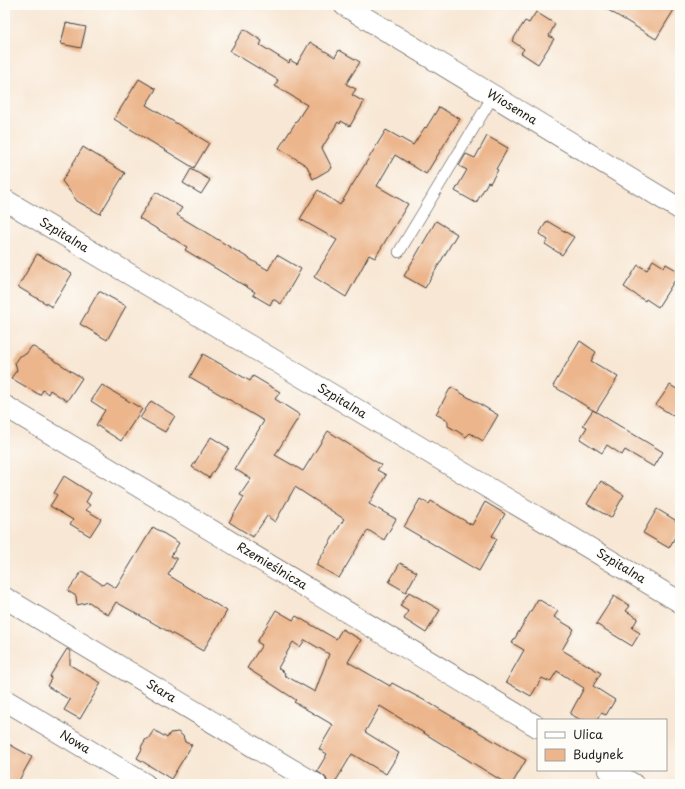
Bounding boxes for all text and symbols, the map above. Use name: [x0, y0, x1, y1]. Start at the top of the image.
street label: Wiosenna: [484, 84, 541, 128]
street label: Szpitalna: [36, 212, 93, 256]
street label: Szpitalna: [314, 378, 371, 422]
street label: Rzemieślnicza: [234, 537, 312, 594]
street label: Szpitalna: [593, 543, 650, 587]
street label: Stara: [143, 674, 180, 706]
legend: [537, 719, 667, 771]
street label: Nowa: [57, 725, 95, 758]
text: Ulica: [573, 725, 603, 743]
text: Budynek: [573, 745, 623, 763]

